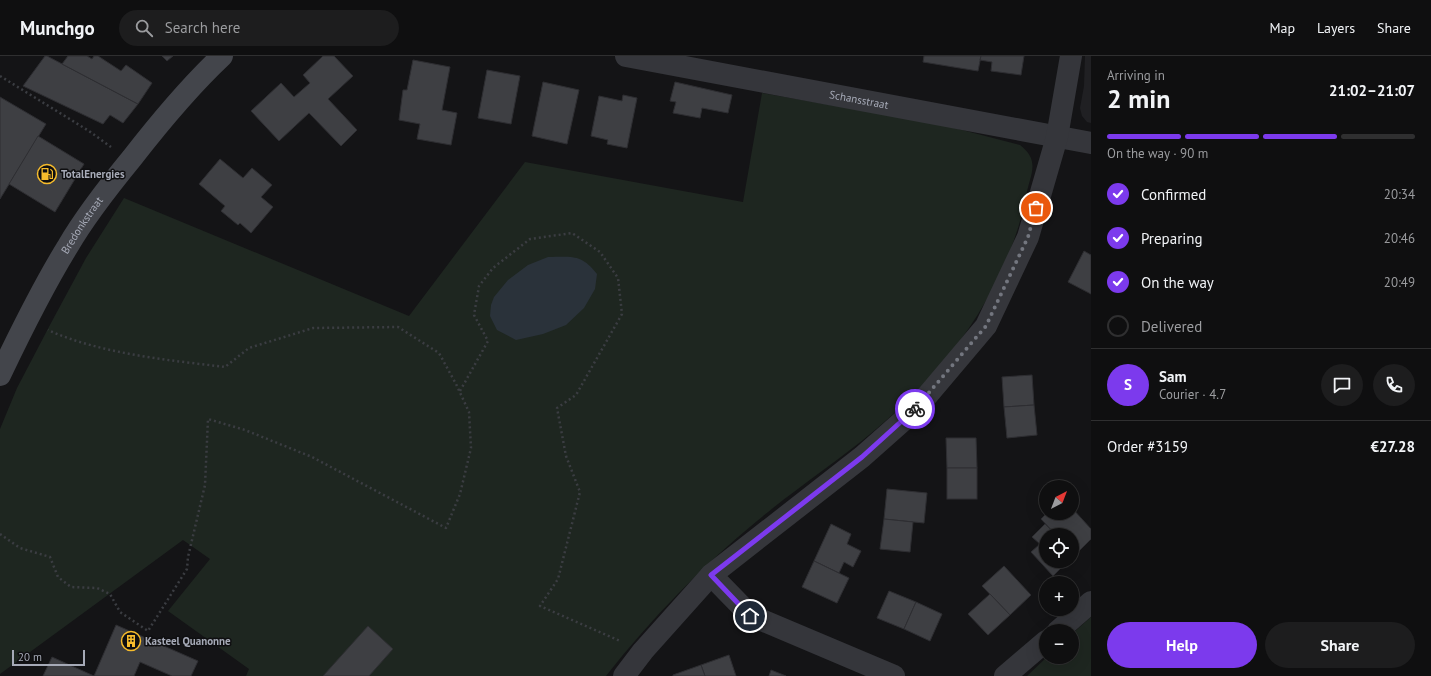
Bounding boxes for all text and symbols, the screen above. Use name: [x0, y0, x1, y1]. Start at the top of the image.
search box: [119, 10, 399, 46]
text: Munchgo: [20, 16, 95, 40]
icon: search: [133, 17, 155, 39]
text: Search here: [165, 18, 240, 37]
text: Map: [1269, 19, 1295, 37]
text: Layers: [1317, 19, 1355, 37]
text: Share: [1377, 19, 1411, 37]
text: Arriving in: [1107, 67, 1165, 84]
text: 21:02–21:07: [1329, 81, 1415, 100]
text: 2 min: [1107, 82, 1170, 115]
street label: Schansstraat: [828, 87, 890, 112]
text: On the way · 90 m: [1107, 145, 1208, 162]
fuel station icon: TotalEnergies: [36, 163, 58, 185]
place label: TotalEnergies: [61, 167, 125, 181]
icon: check: [1107, 183, 1129, 205]
text: Confirmed: [1141, 185, 1206, 204]
text: 20:34: [1384, 186, 1415, 203]
pin: [1019, 191, 1053, 225]
street label: Bredonkstraat: [58, 194, 106, 256]
icon: bag: [1025, 197, 1047, 219]
icon: check: [1107, 227, 1129, 249]
text: Preparing: [1141, 229, 1203, 248]
text: 20:46: [1384, 230, 1415, 247]
icon: check: [1107, 271, 1129, 293]
text: On the way: [1141, 273, 1214, 292]
text: 20:49: [1384, 274, 1415, 291]
text: Delivered: [1141, 317, 1202, 336]
button: chat: [1321, 364, 1363, 406]
button: phone: [1373, 364, 1415, 406]
text: Sam: [1159, 367, 1186, 386]
text: S: [1124, 375, 1132, 394]
text: Courier · 4.7: [1159, 386, 1226, 403]
courier: [895, 389, 935, 429]
icon: bike: [904, 398, 926, 420]
text: Order #3159: [1107, 437, 1188, 456]
text: €27.28: [1371, 437, 1415, 456]
north arrow: [1039, 480, 1079, 520]
map controls: [1039, 480, 1079, 664]
button: locate: [1039, 528, 1079, 568]
button: +: [1039, 576, 1079, 616]
pin: [733, 599, 767, 633]
icon: home: [739, 605, 761, 627]
button: Help: [1107, 622, 1257, 668]
button: Share: [1265, 622, 1415, 668]
button: −: [1039, 624, 1079, 664]
building icon: Kasteel Quanonne: [120, 630, 142, 652]
place label: Kasteel Quanonne: [145, 634, 231, 648]
scale bar: [12, 648, 85, 667]
text: 20 m: [18, 650, 42, 664]

